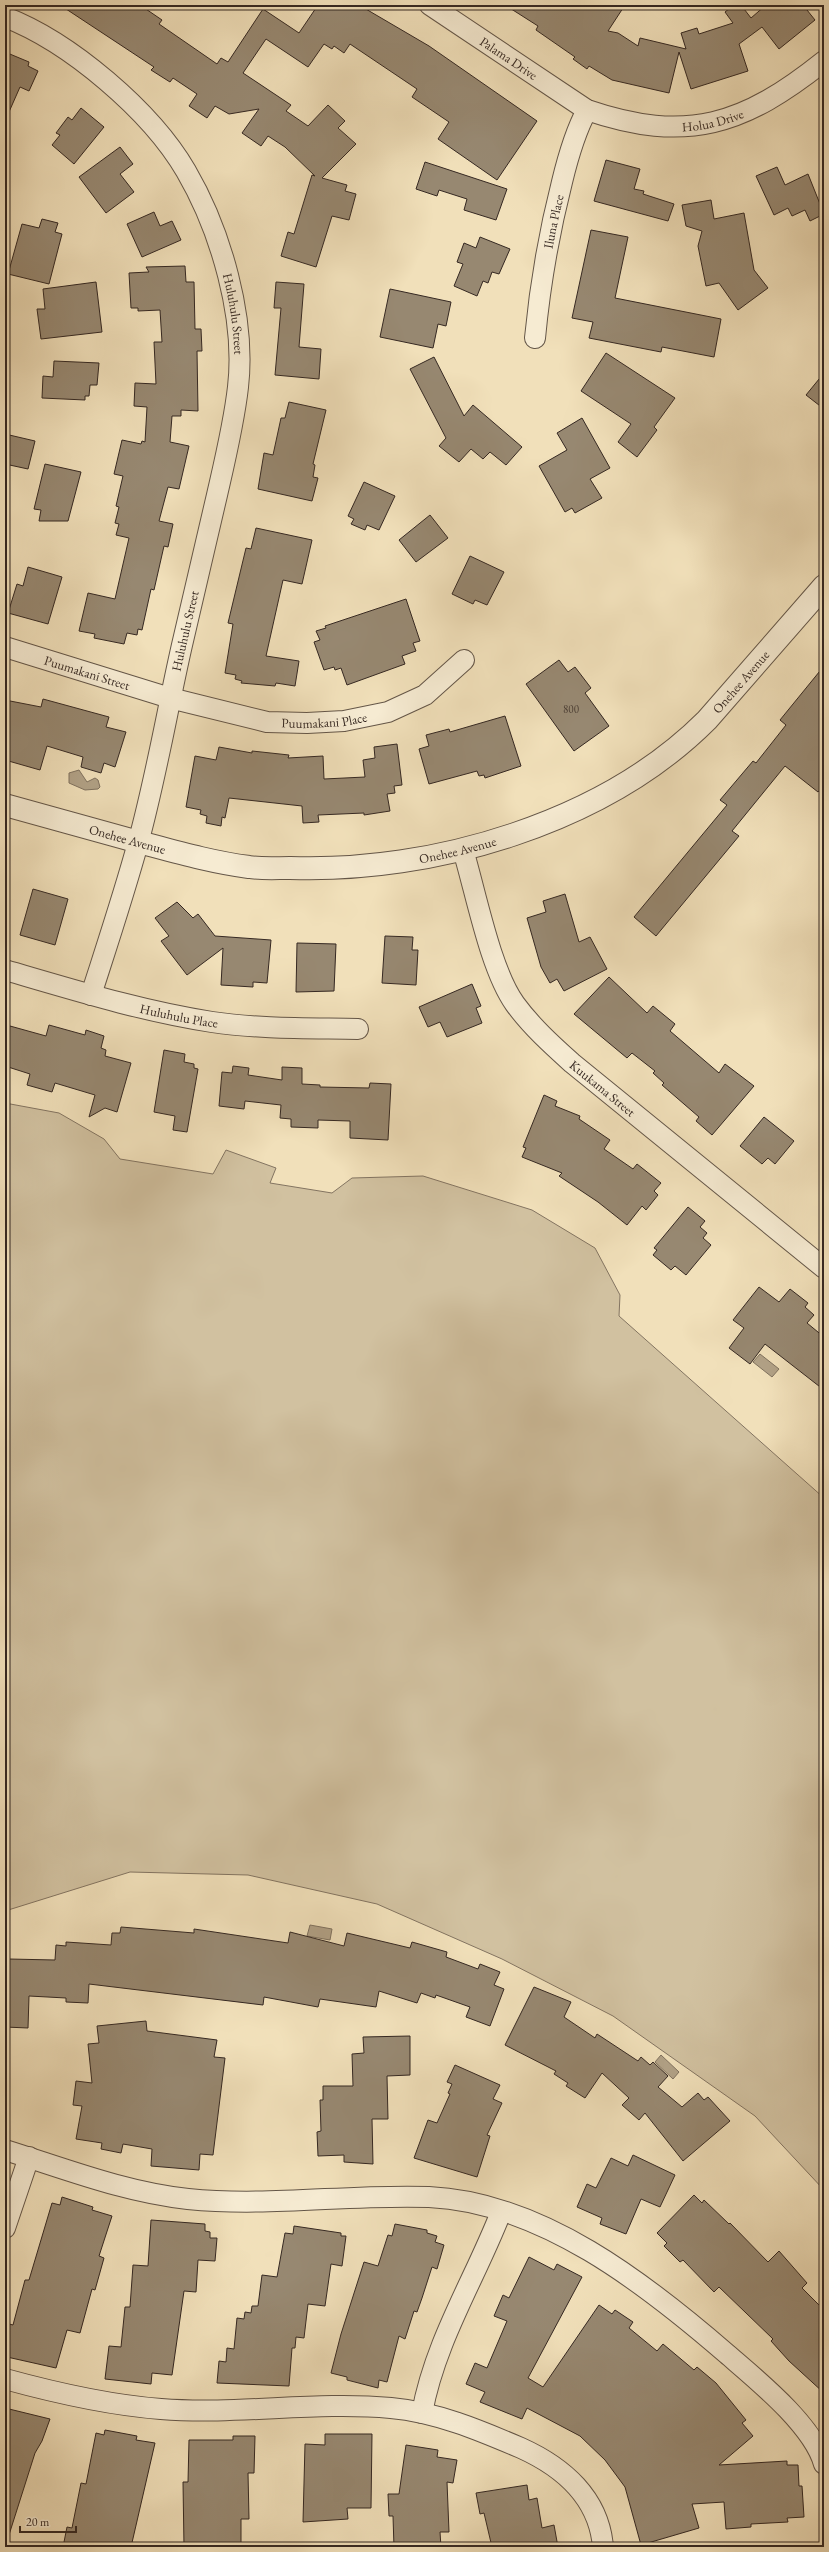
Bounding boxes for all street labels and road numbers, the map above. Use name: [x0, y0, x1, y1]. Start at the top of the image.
street label: Palama Drive: [477, 32, 541, 83]
street label: Holua Drive: [681, 105, 746, 135]
street label: Iluna Place: [539, 193, 567, 250]
street label: Huluhulu Street: [219, 271, 248, 355]
street label: Huluhulu Street: [167, 589, 203, 673]
street label: Onehee Avenue: [708, 646, 773, 717]
street label: Puumakani Street: [42, 651, 132, 694]
street label: Puumakani Place: [281, 708, 368, 732]
street label: Onehee Avenue: [87, 820, 168, 857]
street label: Onehee Avenue: [418, 832, 498, 867]
street label: Huluhulu Place: [138, 999, 219, 1031]
street label: Kuukama Street: [566, 1056, 639, 1120]

